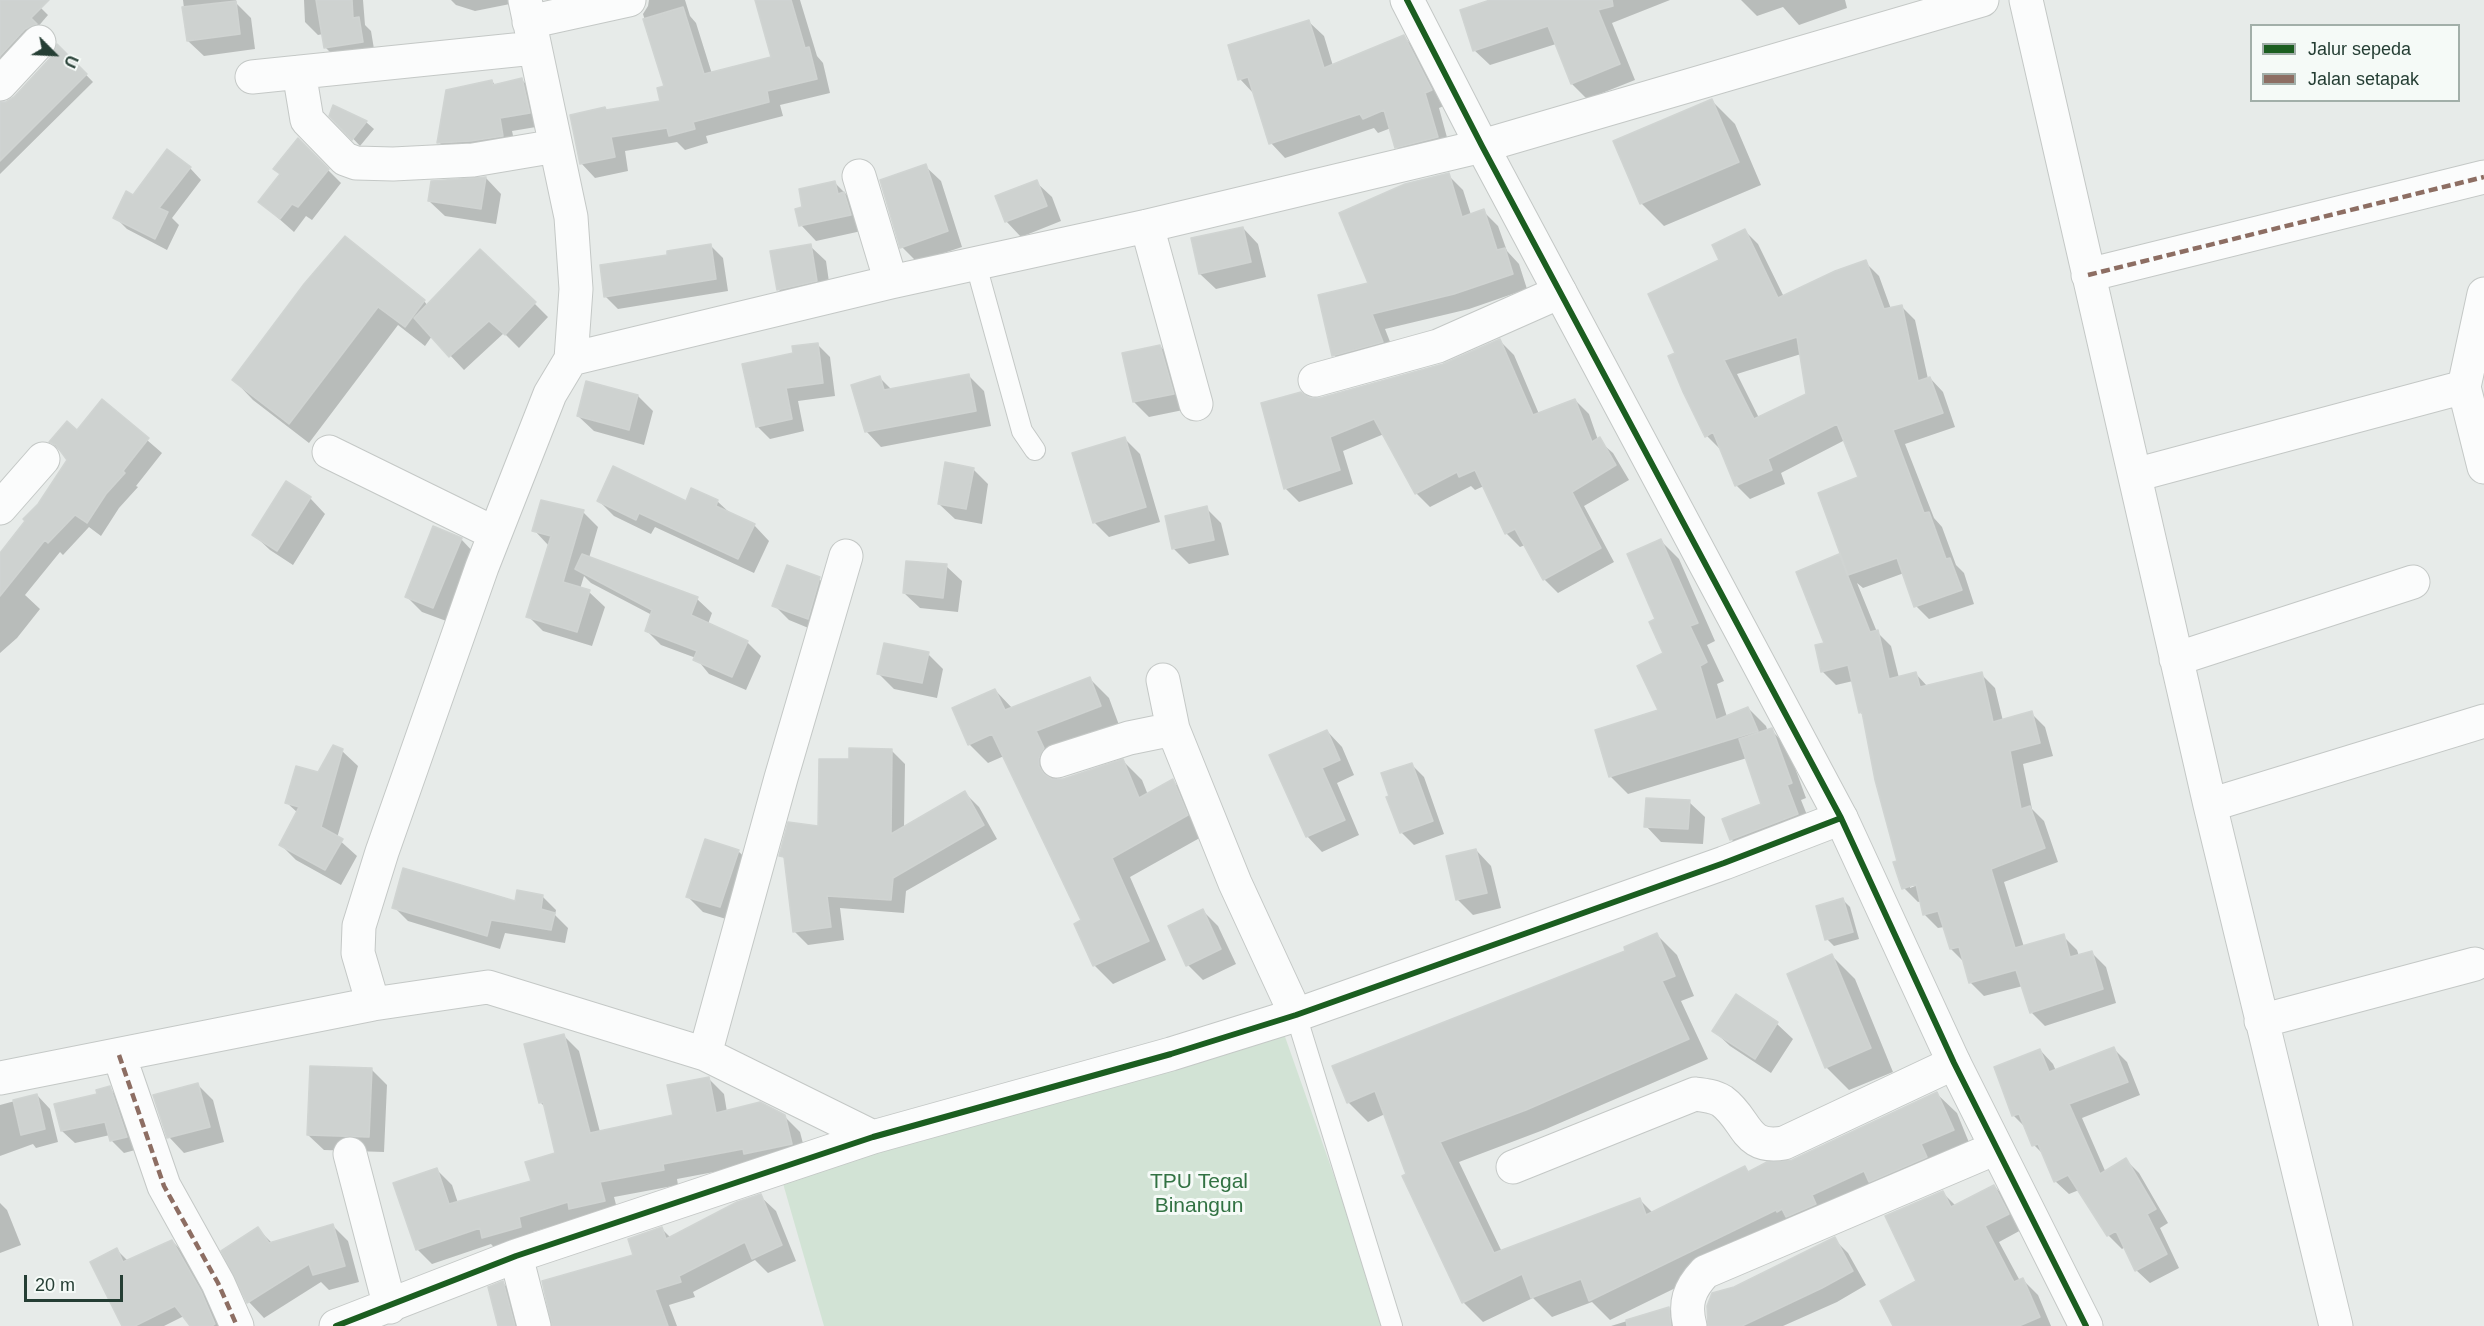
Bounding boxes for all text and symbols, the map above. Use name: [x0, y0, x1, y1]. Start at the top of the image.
north arrow: [24, 24, 84, 84]
legend: [2250, 24, 2460, 102]
text: Jalur sepeda: [2308, 39, 2411, 59]
text: U: [61, 53, 81, 70]
text: Jalan setapak: [2308, 69, 2419, 89]
park label: TPU Tegal Binangun: [1150, 1169, 1248, 1219]
scale bar: [27, 1263, 126, 1301]
text: 20 m: [35, 1275, 75, 1295]

